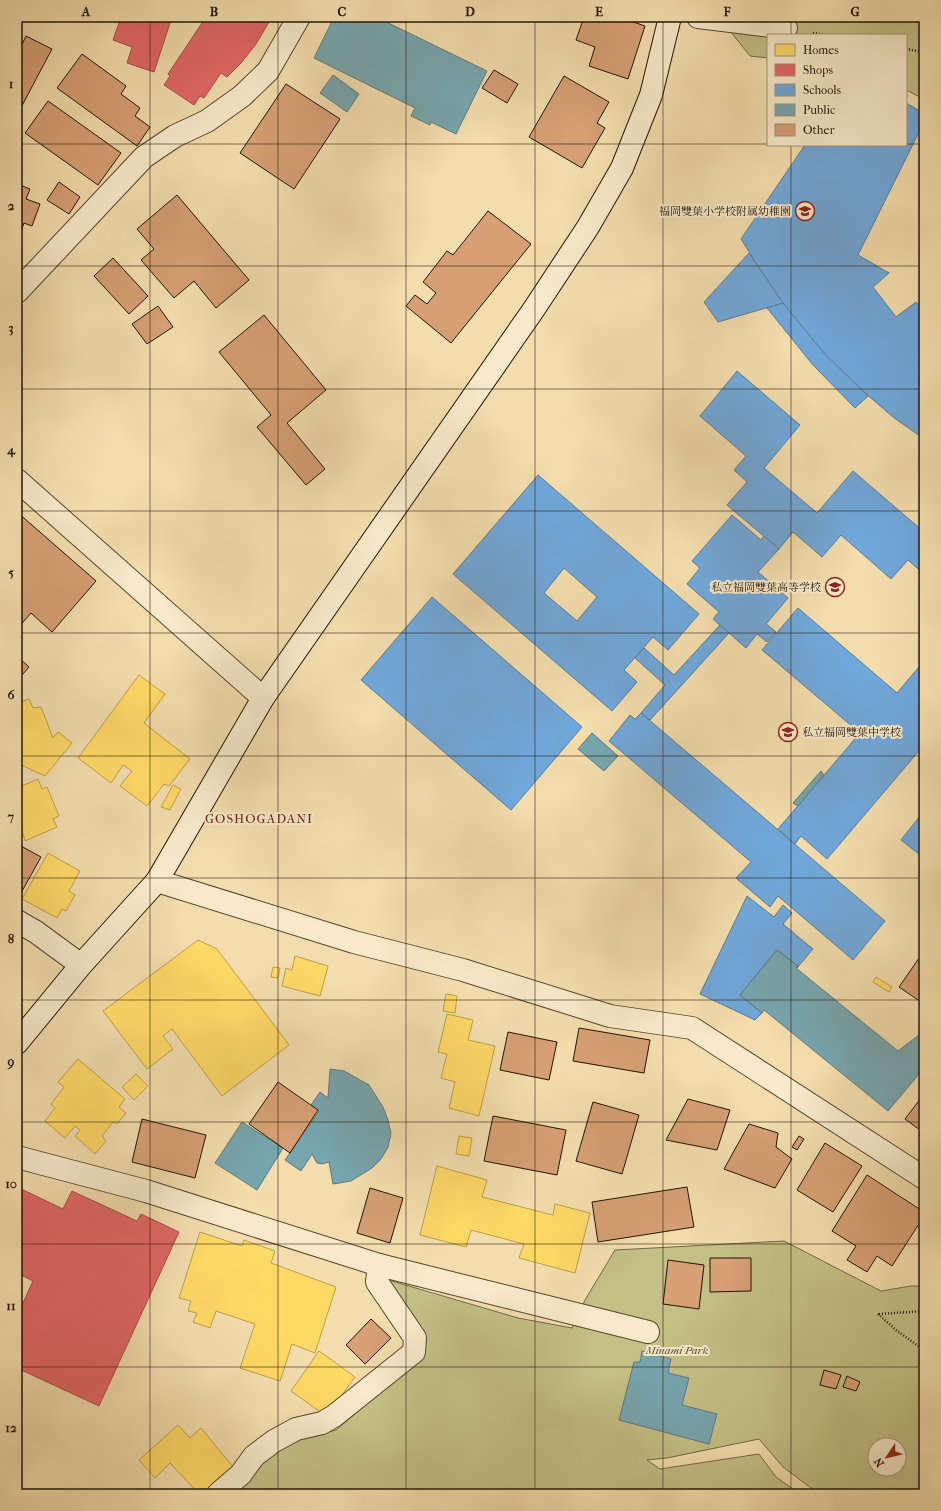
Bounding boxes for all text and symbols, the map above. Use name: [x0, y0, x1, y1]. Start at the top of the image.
text: A: [81, 4, 91, 19]
text: B: [210, 4, 219, 19]
text: C: [338, 4, 347, 19]
text: D: [465, 4, 475, 19]
text: E: [595, 4, 603, 19]
text: F: [723, 4, 731, 19]
text: G: [850, 4, 860, 19]
legend: [767, 34, 907, 146]
text: Homes: [803, 43, 839, 57]
text: Shops: [803, 63, 833, 77]
text: 1: [9, 76, 14, 91]
text: Schools: [803, 83, 842, 97]
text: Public: [803, 103, 835, 117]
text: Other: [803, 123, 835, 137]
text: 2: [8, 198, 15, 213]
school or university icon: 福岡雙葉小学校附属幼稚園: [794, 200, 816, 222]
place label: 福岡雙葉小学校附属幼稚園: [659, 205, 791, 218]
text: 3: [8, 320, 14, 336]
text: 4: [6, 442, 16, 458]
text: 5: [8, 565, 14, 580]
school or university icon: 私立福岡雙葉高等学校: [824, 576, 846, 598]
place label: 私立福岡雙葉高等学校: [711, 581, 821, 594]
text: 6: [7, 687, 15, 702]
school or university icon: 私立福岡雙葉中学校: [777, 721, 799, 743]
place label: 私立福岡雙葉中学校: [802, 726, 901, 739]
text: 7: [7, 809, 15, 824]
district label: GOSHOGADANI: [205, 811, 313, 826]
text: 8: [8, 931, 15, 946]
text: 9: [7, 1054, 15, 1070]
text: 10: [5, 1176, 17, 1191]
text: 11: [6, 1298, 16, 1313]
park label: Minami Park: [645, 1344, 708, 1357]
text: 12: [5, 1420, 17, 1435]
north arrow: [867, 1437, 907, 1477]
text: N: [871, 1455, 887, 1470]

